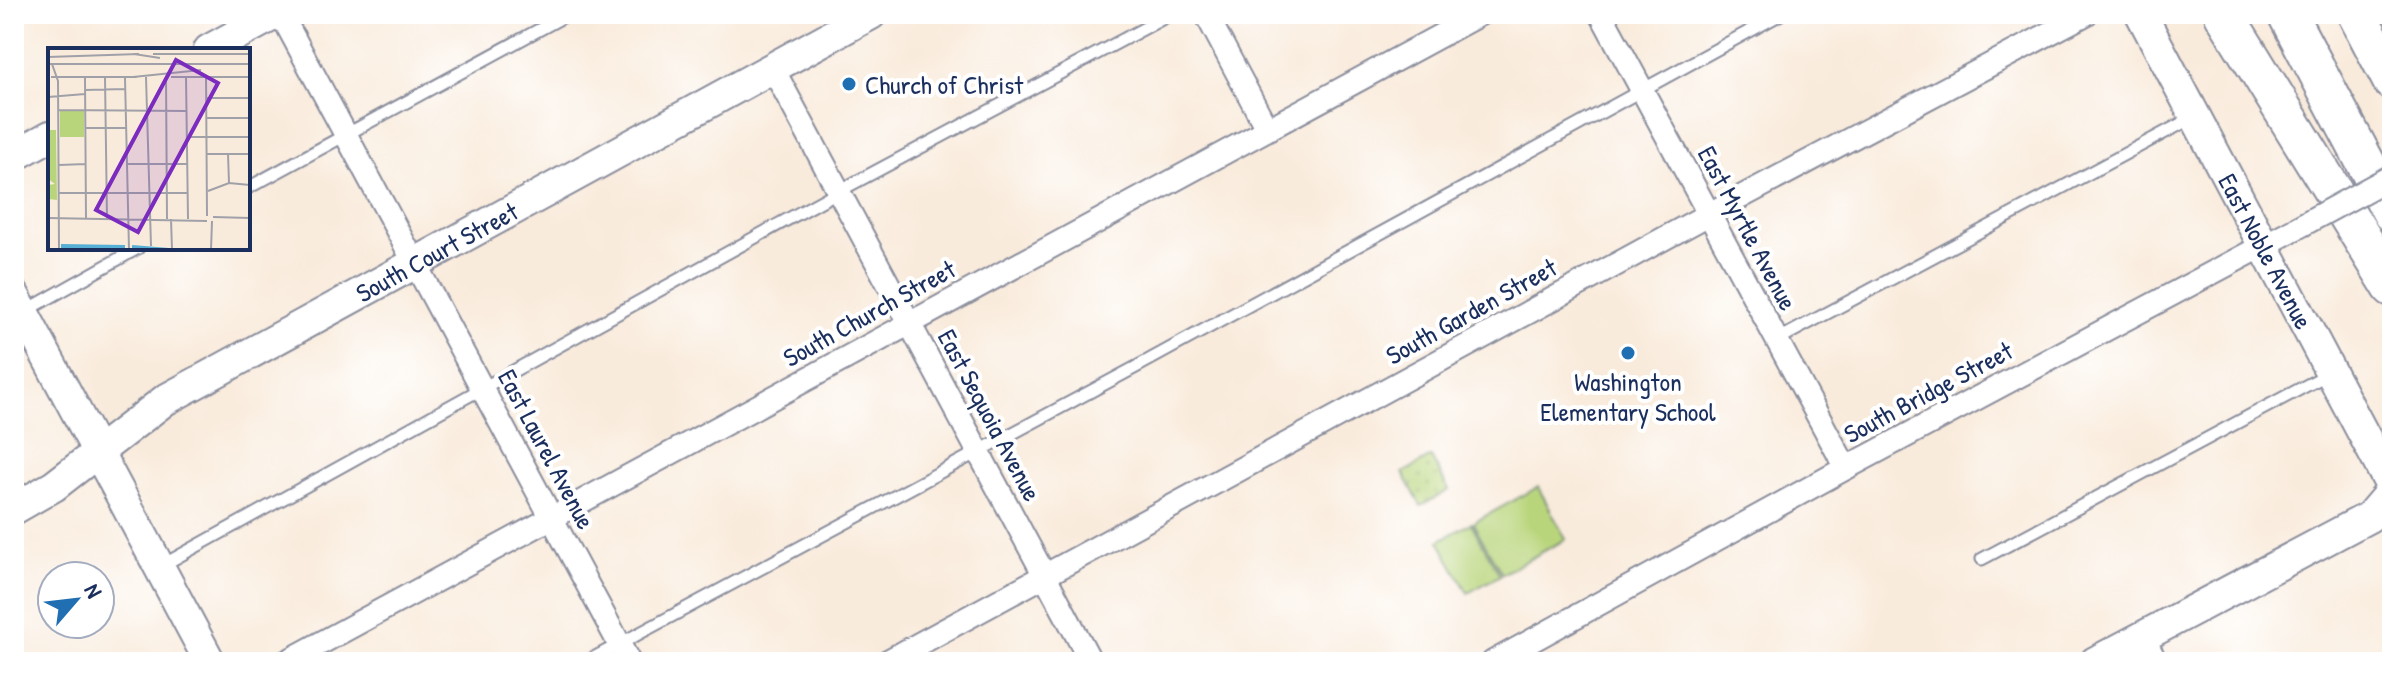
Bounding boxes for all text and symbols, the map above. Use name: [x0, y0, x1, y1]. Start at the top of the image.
inset map: [48, 48, 250, 250]
place label: Church of Christ: [865, 67, 1024, 102]
marker: Church of Christ: [840, 75, 858, 93]
street label: East Myrtle Avenue: [1690, 140, 1806, 316]
street label: East Noble Avenue: [2211, 167, 2322, 335]
street label: South Court Street: [349, 193, 525, 310]
street label: South Garden Street: [1379, 249, 1564, 372]
street label: South Church Street: [777, 251, 962, 375]
street label: East Sequoia Avenue: [930, 323, 1050, 507]
street label: South Bridge Street: [1838, 332, 2019, 451]
marker: Washington Elementary School: [1619, 344, 1637, 362]
street label: East Laurel Avenue: [490, 363, 604, 535]
place label: Washington Elementary School: [1540, 364, 1716, 429]
north arrow: [36, 560, 116, 640]
text: N: [78, 578, 110, 603]

